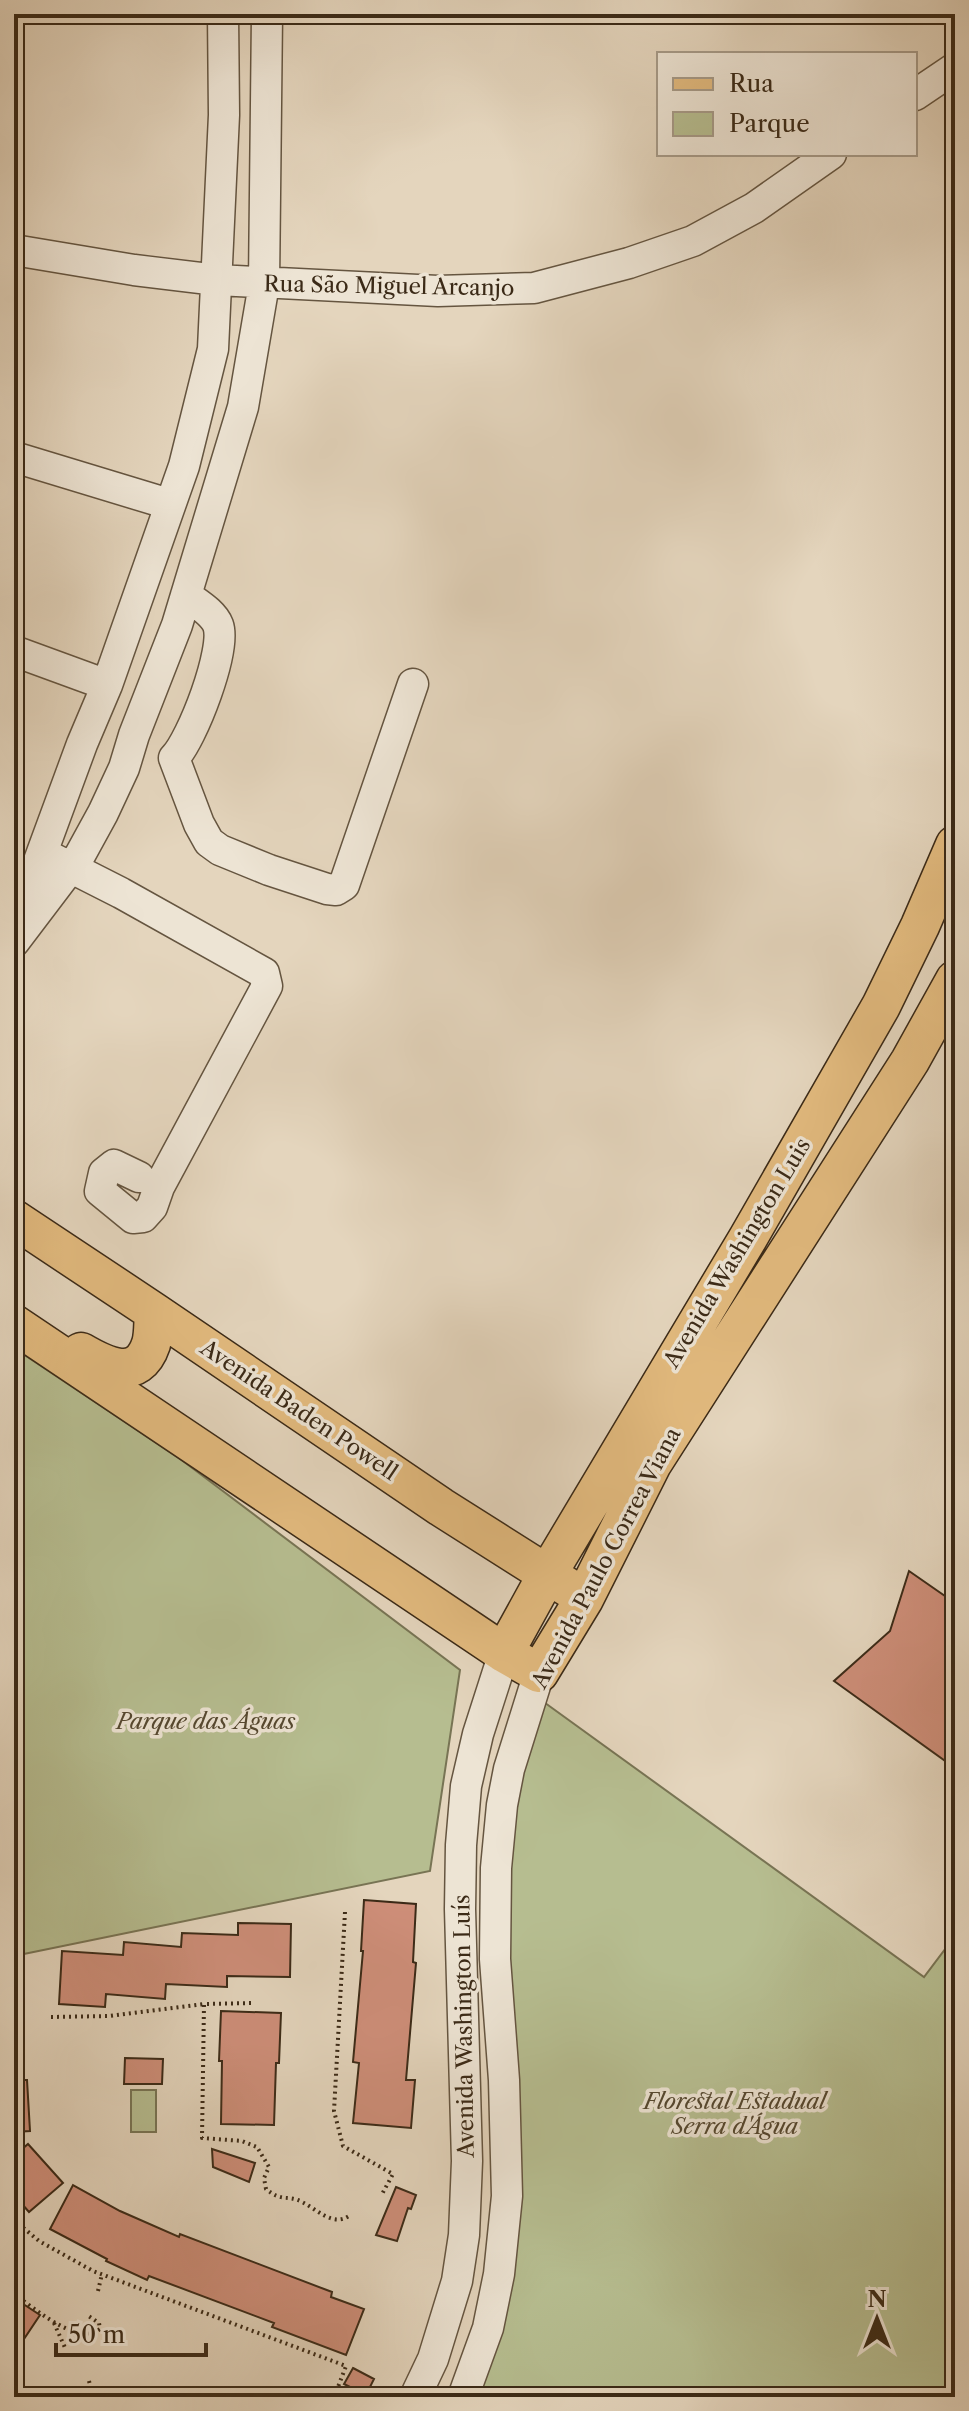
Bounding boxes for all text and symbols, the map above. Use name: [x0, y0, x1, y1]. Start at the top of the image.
legend: [657, 52, 917, 156]
text: Rua: [729, 69, 774, 98]
text: Parque: [729, 109, 810, 138]
street label: Rua São Miguel Arcanjo: [263, 270, 515, 302]
street label: Avenida Washington Luis: [657, 1133, 816, 1374]
street label: Avenida Baden Powell: [195, 1333, 403, 1486]
street label: Avenida Paulo Correa Viana: [525, 1422, 687, 1694]
park label: Parque das Águas: [115, 1707, 296, 1735]
street label: Avenida Washington Luís: [448, 1894, 480, 2159]
park label: Florestal Estadual Serra d'Água: [642, 2088, 829, 2140]
north arrow: [837, 2279, 917, 2359]
text: N: [867, 2286, 887, 2313]
scale bar: [56, 2307, 206, 2357]
text: 50 m: [68, 2320, 125, 2349]

